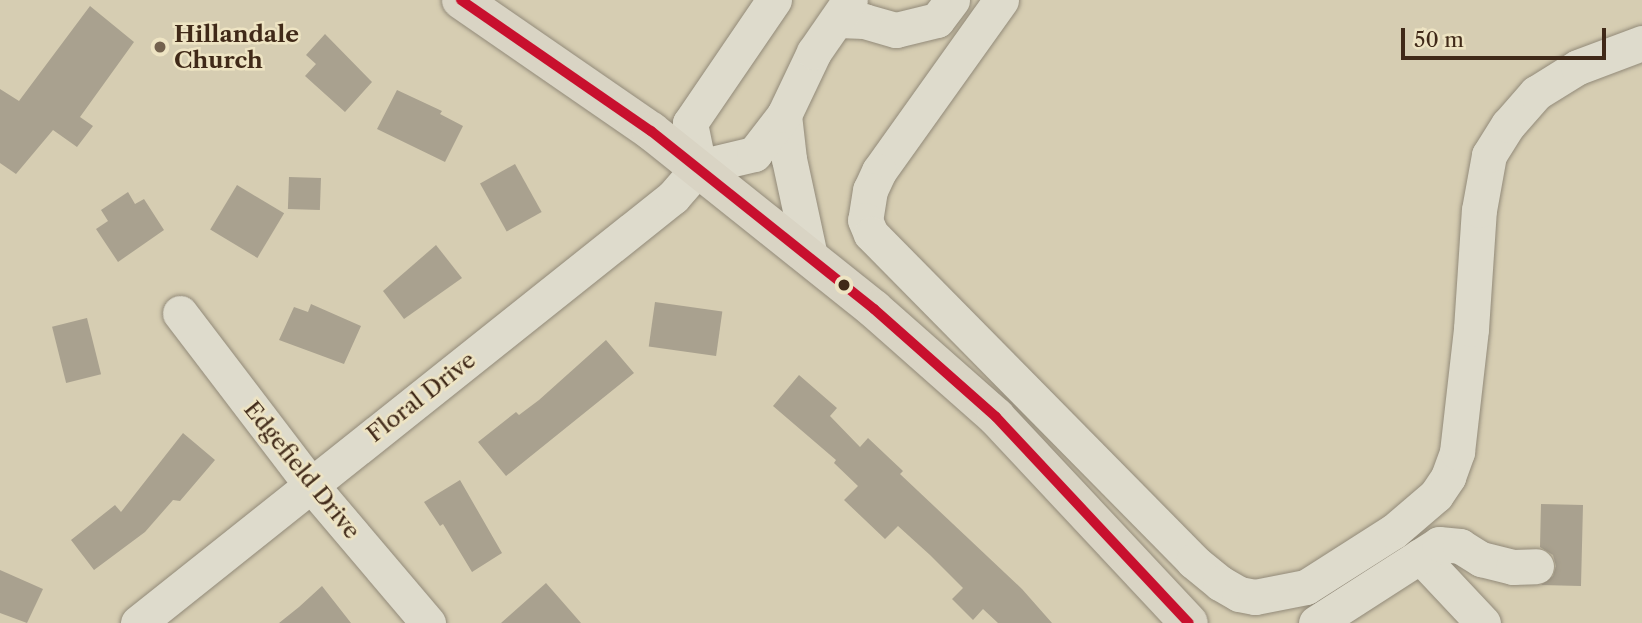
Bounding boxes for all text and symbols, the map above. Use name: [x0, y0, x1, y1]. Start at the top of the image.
scale bar: [1404, 14, 1609, 58]
place label: Hillandale Church: [174, 20, 299, 74]
text: 50 m: [1414, 27, 1464, 52]
marker: Hillandale Church: [152, 39, 168, 55]
unlabelled marker: [837, 278, 851, 292]
street label: Floral Drive: [361, 346, 481, 448]
street label: Edgefield Drive: [238, 396, 366, 544]

